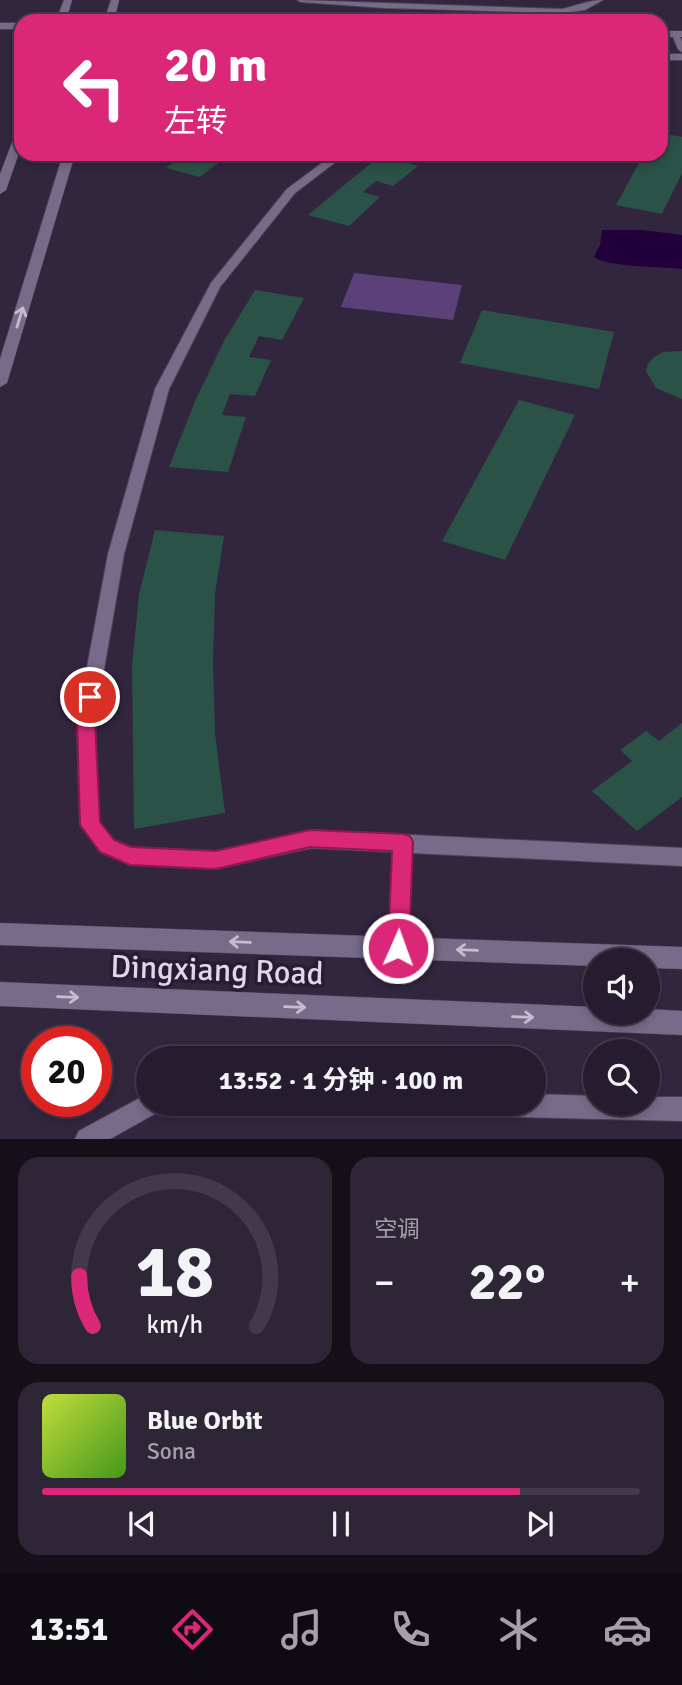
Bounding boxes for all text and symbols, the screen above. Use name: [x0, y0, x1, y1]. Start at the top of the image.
text: 20 m: [164, 35, 267, 95]
icon: left: [49, 42, 140, 133]
text: 左转: [164, 102, 228, 141]
one-way arrow: [14, 307, 27, 329]
pin: [60, 667, 120, 727]
icon: arrive: [71, 678, 109, 716]
position arrow: [361, 911, 435, 985]
one-way arrow: [228, 935, 251, 949]
one-way arrow: [456, 943, 479, 957]
street label: Dingxiang Road: [110, 947, 324, 993]
map controls: [583, 948, 660, 1116]
button: sound: [583, 948, 660, 1025]
one-way arrow: [56, 991, 79, 1004]
one-way arrow: [284, 1000, 307, 1013]
one-way arrow: [511, 1010, 534, 1023]
speed limit sign: 20: [21, 1026, 112, 1117]
button: search: [583, 1039, 660, 1116]
text: 13:52 · 1 分钟 · 100 m: [219, 1065, 463, 1097]
text: 空调: [374, 1215, 420, 1244]
text: 18: [136, 1229, 214, 1318]
text: 22°: [469, 1250, 545, 1314]
text: −: [374, 1259, 395, 1306]
text: +: [619, 1259, 640, 1306]
text: km/h: [147, 1309, 203, 1340]
text: Blue Orbit: [147, 1405, 263, 1437]
text: Sona: [147, 1437, 196, 1466]
icon: previous: [123, 1505, 161, 1543]
icon: pause: [322, 1505, 360, 1543]
icon: next: [521, 1505, 559, 1543]
icon: directions: [168, 1605, 217, 1654]
icon: music: [277, 1605, 326, 1654]
icon: phone: [386, 1605, 435, 1654]
icon: climate: [494, 1605, 543, 1654]
icon: car: [603, 1605, 652, 1654]
text: 13:51: [30, 1610, 108, 1649]

